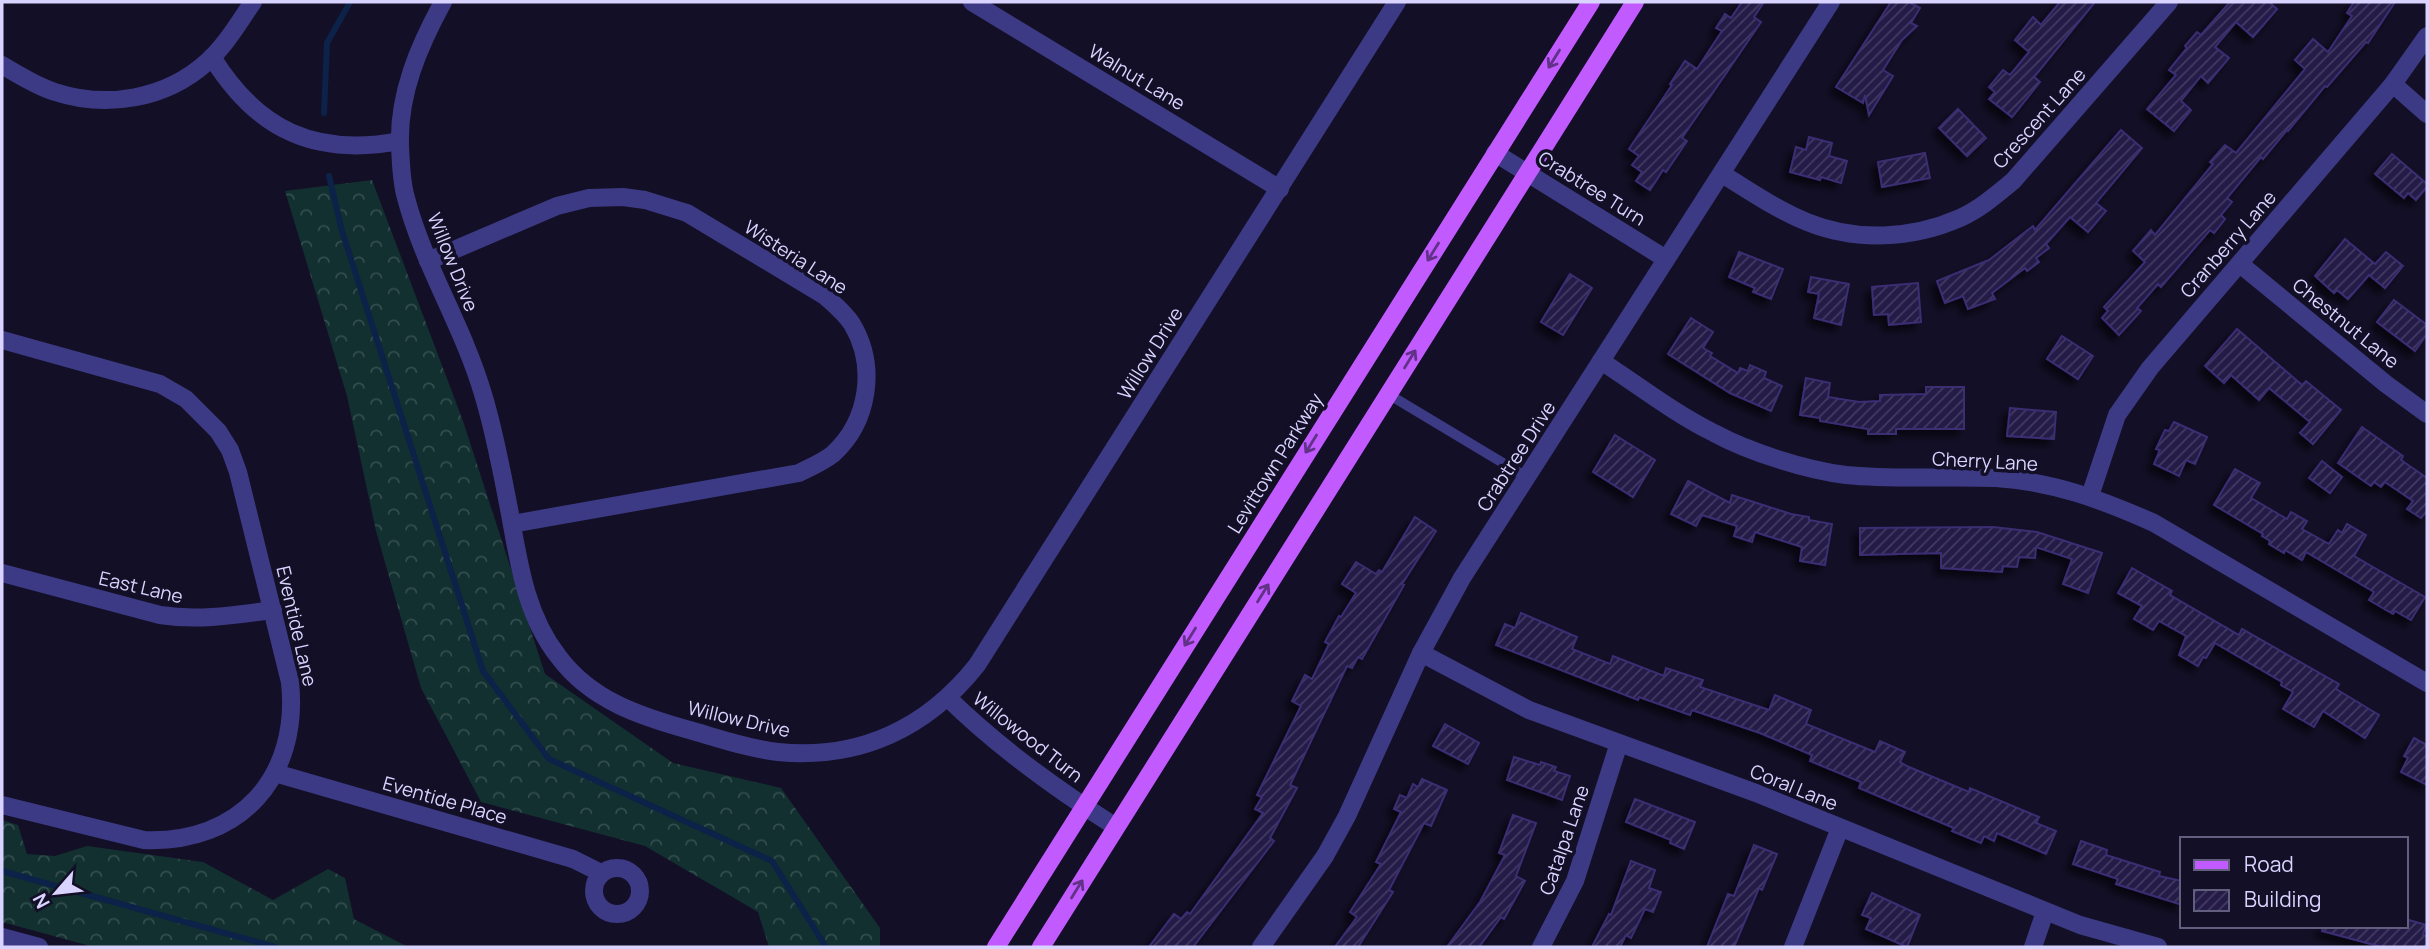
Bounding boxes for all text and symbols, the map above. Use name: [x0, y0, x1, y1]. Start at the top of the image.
street label: Walnut Lane: [1084, 38, 1190, 116]
one-way arrow: [1547, 49, 1561, 69]
street label: Crescent Lane: [1987, 62, 2091, 174]
street label: Crabtree Turn: [1533, 145, 1651, 231]
street label: Cranberry Lane: [2174, 185, 2282, 303]
street label: Willow Drive: [421, 209, 485, 315]
street label: Wisteria Lane: [739, 214, 853, 300]
one-way arrow: [1425, 241, 1439, 261]
street label: Chestnut Lane: [2287, 272, 2405, 374]
street label: Willow Drive: [1111, 302, 1189, 404]
one-way arrow: [1404, 349, 1418, 369]
street label: Levittown Parkway: [1221, 388, 1329, 538]
street label: Crabtree Drive: [1471, 396, 1561, 516]
one-way arrow: [1304, 433, 1318, 453]
street label: Cherry Lane: [1931, 445, 2039, 477]
street label: Eventide Lane: [270, 563, 324, 689]
street label: East Lane: [96, 565, 186, 609]
one-way arrow: [1257, 583, 1271, 603]
one-way arrow: [1183, 626, 1197, 646]
street label: Willowood Turn: [968, 686, 1088, 788]
street label: Willow Drive: [685, 695, 793, 743]
street label: Coral Lane: [1746, 758, 1842, 816]
street label: Eventide Place: [380, 770, 510, 830]
street label: Catalpa Lane: [1533, 781, 1595, 899]
legend: [2180, 837, 2408, 928]
text: Road: [2244, 850, 2294, 878]
north arrow: [21, 858, 91, 928]
one-way arrow: [1071, 880, 1085, 900]
text: Building: [2244, 885, 2321, 913]
text: N: [26, 889, 56, 913]

